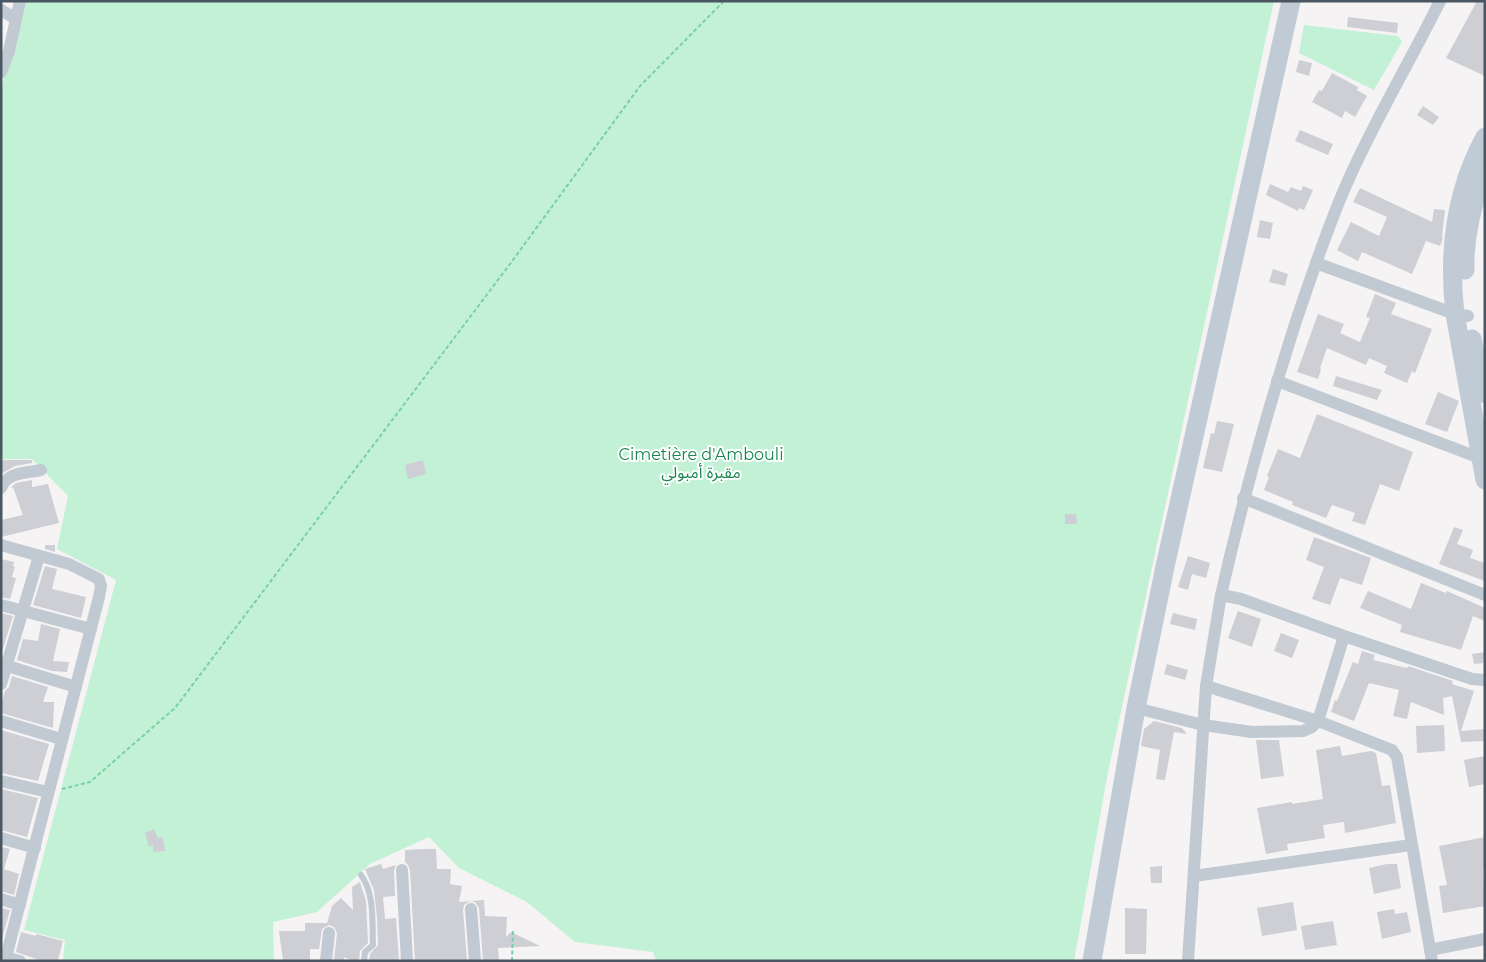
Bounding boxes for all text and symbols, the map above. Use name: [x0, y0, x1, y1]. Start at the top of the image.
park label: Cimetière d'Ambouli مقبرة أمبولي: [619, 445, 783, 484]

